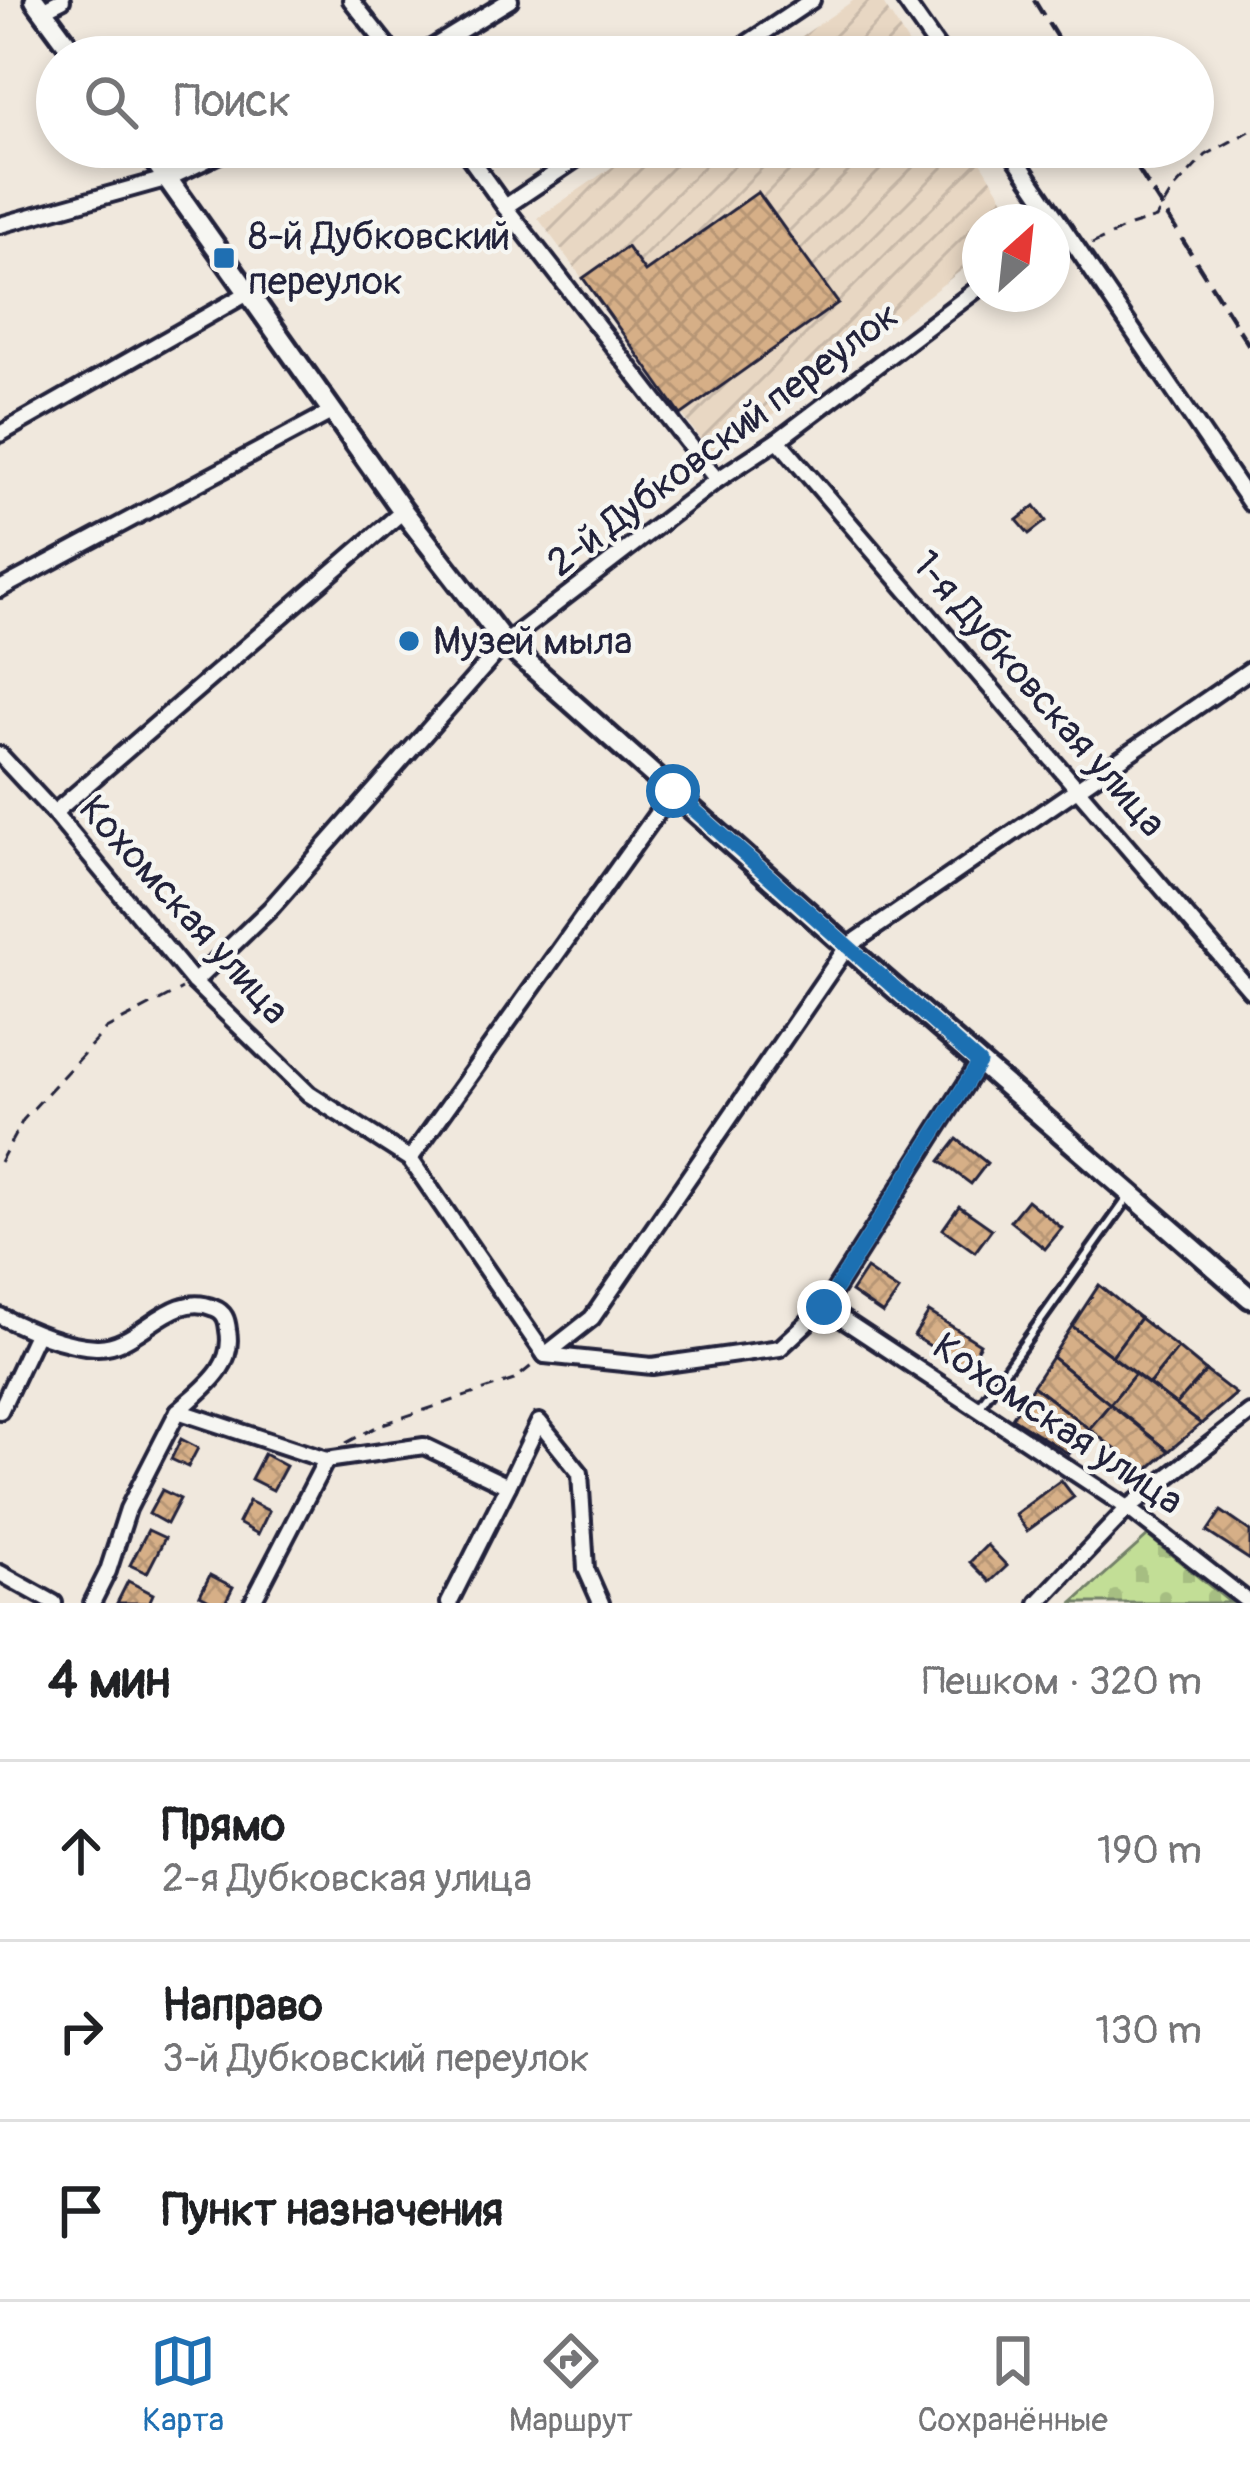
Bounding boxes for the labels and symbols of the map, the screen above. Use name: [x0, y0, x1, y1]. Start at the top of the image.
north arrow: [962, 204, 1070, 312]
place label: 8-й Дубковский переулок: [248, 212, 510, 306]
marker: 8-й Дубковский переулок: [211, 245, 237, 271]
street label: 2-й Дубковский переулок: [537, 291, 909, 587]
street label: 1-я Дубковская улица: [901, 541, 1177, 847]
place label: Музей мыла: [433, 617, 632, 666]
marker: Музей мыла: [396, 628, 422, 654]
route start: [646, 764, 700, 818]
street label: Кохомская улица: [68, 785, 300, 1035]
route end: [797, 1280, 851, 1334]
street label: Кохомская улица: [923, 1322, 1193, 1526]

